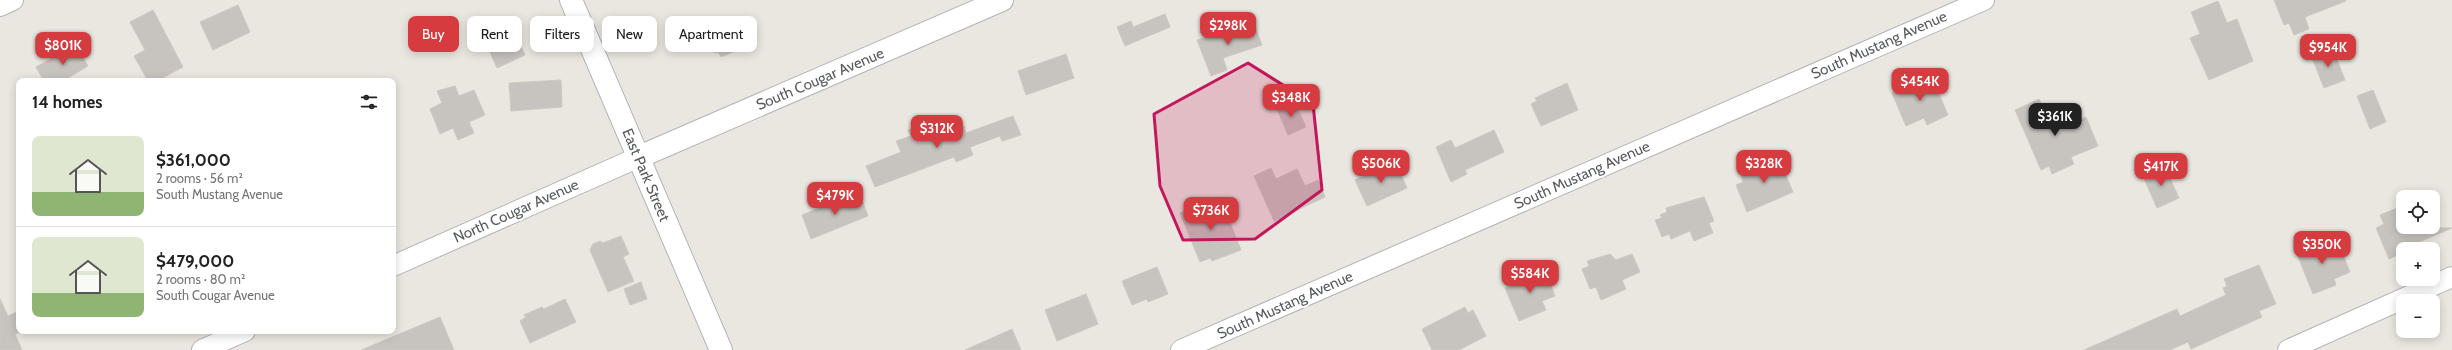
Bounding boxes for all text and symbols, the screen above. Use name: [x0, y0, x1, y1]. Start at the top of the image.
street label: South Mustang Avenue: [1808, 7, 1950, 83]
pin: $298K: [1200, 12, 1256, 46]
chip: Buy: [408, 16, 459, 52]
chip: Rent: [467, 16, 522, 52]
chip: Filters: [530, 16, 594, 52]
chip: New: [602, 16, 657, 52]
chip: Apartment: [665, 16, 757, 52]
text: $298K: [1209, 17, 1247, 33]
pin: $801K: [35, 32, 91, 66]
pin: $954K: [2300, 34, 2356, 68]
text: $801K: [44, 37, 82, 53]
text: $954K: [2309, 39, 2347, 55]
street label: South Cougar Avenue: [753, 44, 887, 114]
pin: $454K: [1892, 68, 1948, 102]
text: $454K: [1901, 73, 1939, 89]
pin: $348K: [1263, 84, 1319, 118]
text: $348K: [1272, 89, 1310, 105]
icon: filters: [358, 91, 380, 113]
text: 14 homes: [32, 92, 102, 112]
pin: $361K: [2027, 103, 2083, 137]
text: $361K: [2038, 108, 2072, 124]
pin: $312K: [909, 115, 965, 149]
text: $312K: [920, 120, 954, 136]
street label: East Park Street: [618, 126, 674, 224]
street label: South Mustang Avenue: [1511, 137, 1653, 213]
text: $361,000: [156, 150, 231, 170]
pin: $506K: [1353, 150, 1409, 184]
pin: $328K: [1736, 150, 1792, 184]
icon: home: [64, 152, 112, 200]
pin: $417K: [2133, 153, 2189, 187]
text: $506K: [1361, 155, 1401, 171]
text: $328K: [1745, 155, 1783, 171]
text: $417K: [2143, 158, 2179, 174]
text: 2 rooms · 56 m²: [156, 170, 243, 186]
street label: North Cougar Avenue: [450, 175, 582, 247]
pin: $479K: [807, 182, 863, 216]
text: South Mustang Avenue: [156, 186, 283, 202]
text: $479K: [816, 187, 854, 203]
map controls: [2396, 190, 2440, 338]
button: locate: [2396, 190, 2440, 234]
pin: $736K: [1183, 197, 1239, 231]
text: $736K: [1193, 202, 1229, 218]
pin: $350K: [2294, 231, 2350, 265]
text: $350K: [2303, 236, 2341, 252]
button: +: [2396, 242, 2440, 286]
text: $479,000: [156, 251, 234, 271]
icon: home: [64, 253, 112, 301]
pin: $584K: [1502, 260, 1558, 294]
text: $584K: [1511, 265, 1549, 281]
street label: South Mustang Avenue: [1214, 267, 1356, 343]
text: 2 rooms · 80 m²: [156, 271, 245, 287]
text: South Cougar Avenue: [156, 287, 275, 303]
button: −: [2396, 294, 2440, 338]

